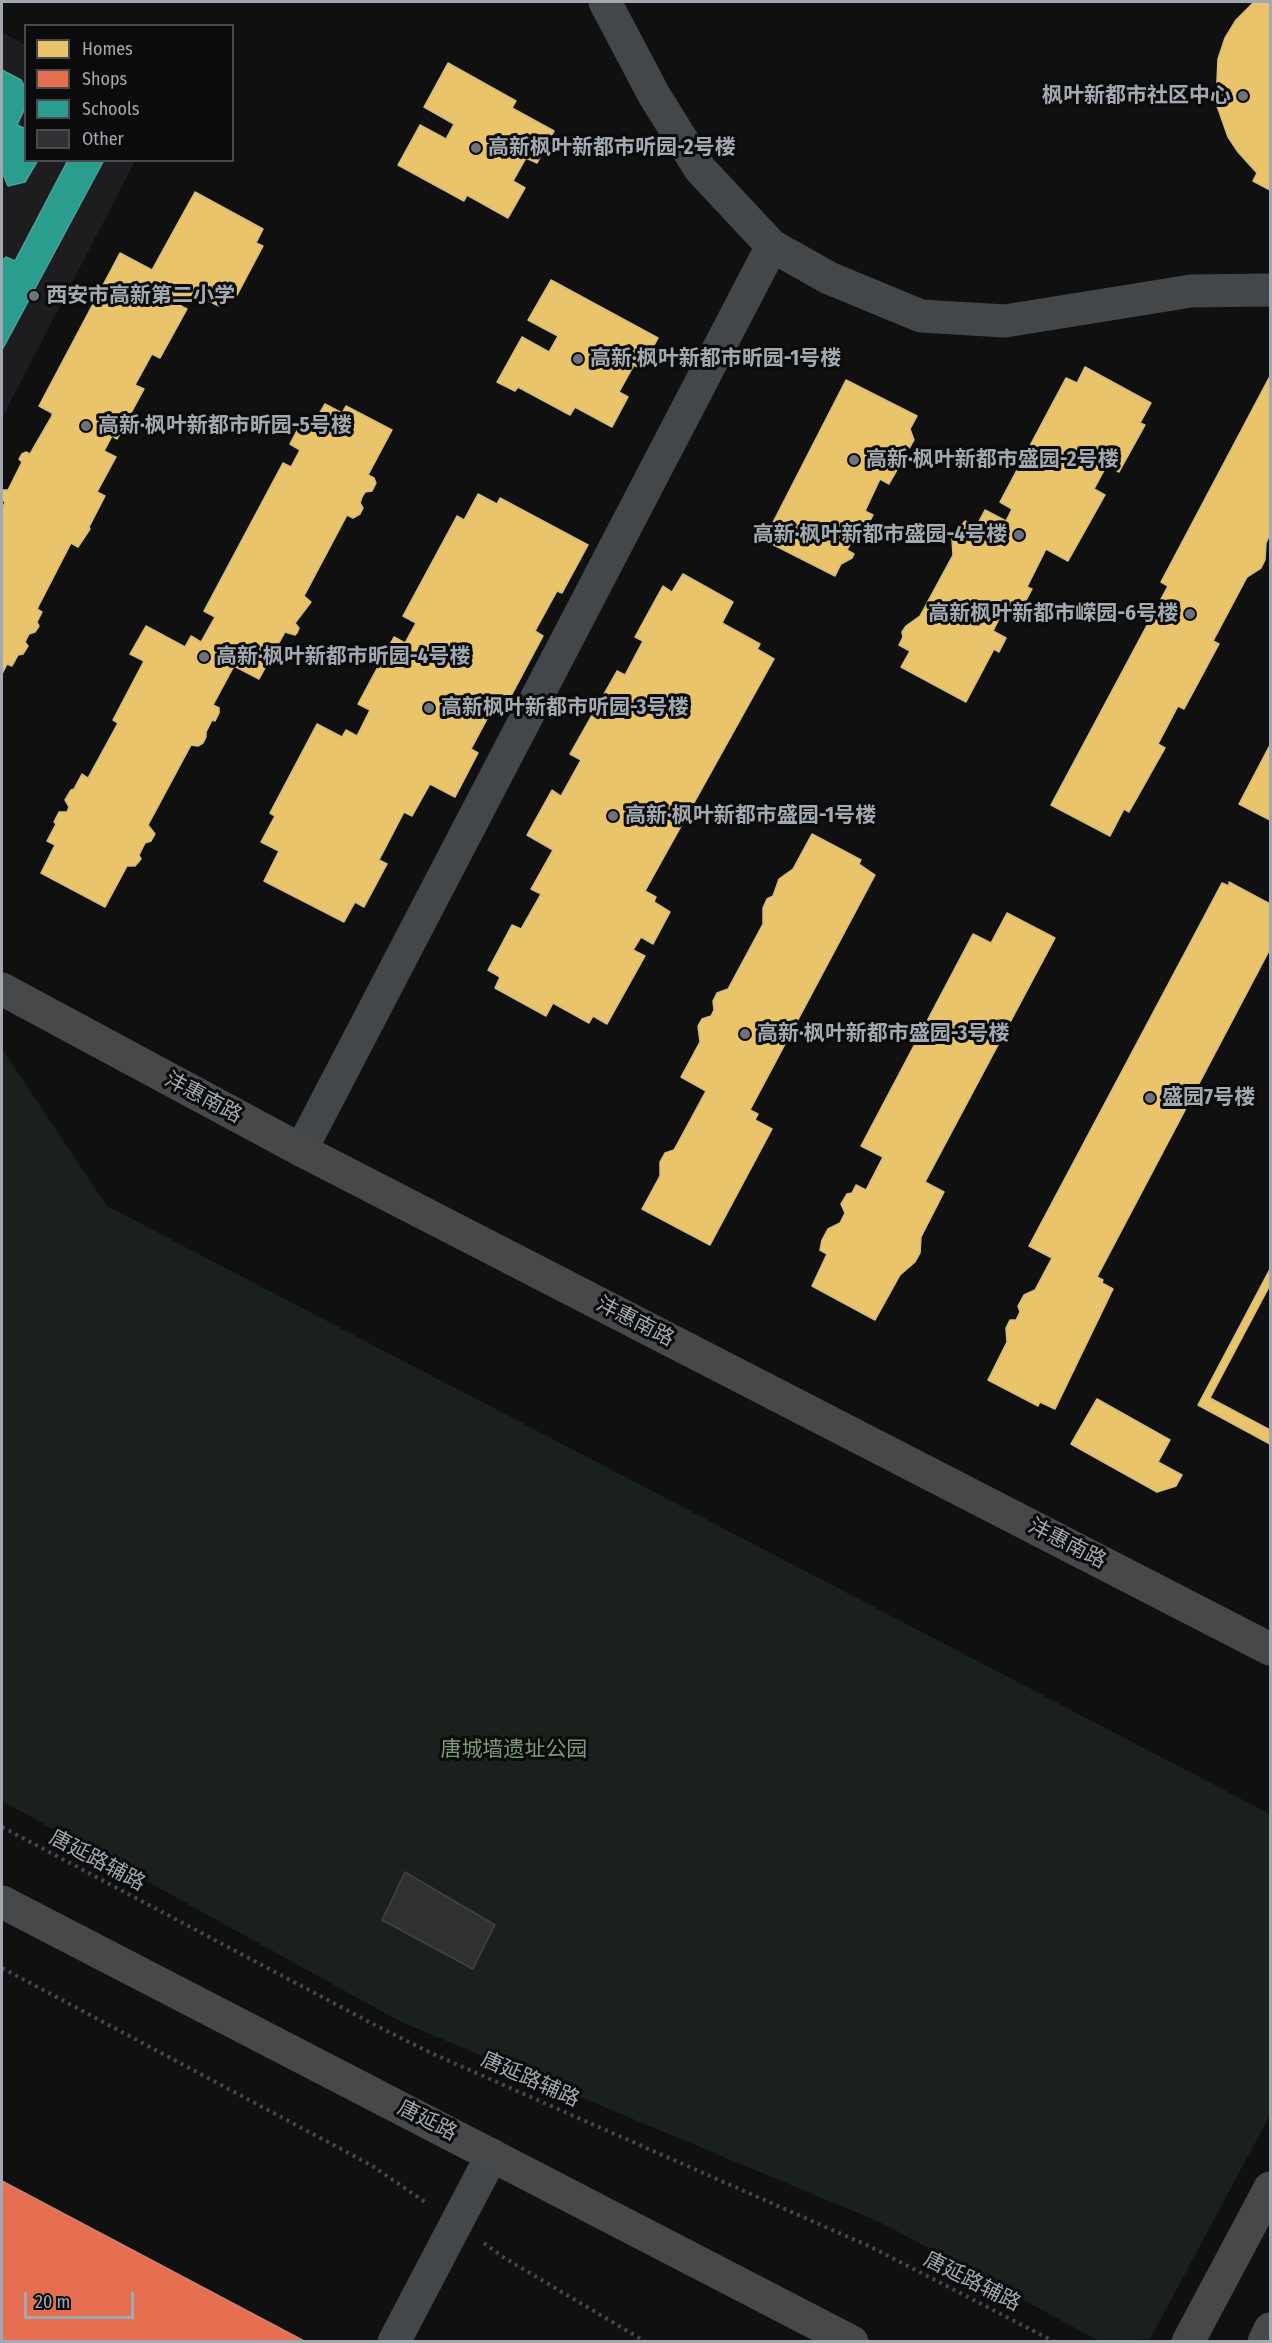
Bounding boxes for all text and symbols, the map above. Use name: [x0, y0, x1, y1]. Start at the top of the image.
legend: [24, 24, 234, 162]
text: Homes: [82, 38, 133, 60]
text: Shops: [82, 68, 127, 90]
place label: 枫叶新都市社区中心: [1042, 83, 1231, 109]
marker: 枫叶新都市社区中心: [1236, 89, 1250, 103]
text: Schools: [82, 98, 140, 120]
text: Other: [82, 128, 124, 150]
place label: 高新枫叶新都市听园-2号楼: [488, 135, 736, 161]
marker: 高新枫叶新都市听园-2号楼: [469, 141, 483, 155]
place label: 西安市高新第二小学: [46, 283, 235, 309]
marker: 西安市高新第二小学: [27, 289, 41, 303]
place label: 高新·枫叶新都市昕园-1号楼: [590, 346, 841, 372]
marker: 高新·枫叶新都市昕园-1号楼: [571, 352, 585, 366]
place label: 高新·枫叶新都市昕园-5号楼: [98, 413, 352, 439]
marker: 高新·枫叶新都市昕园-5号楼: [79, 419, 93, 433]
place label: 高新·枫叶新都市盛园-2号楼: [866, 447, 1118, 473]
marker: 高新·枫叶新都市盛园-2号楼: [847, 453, 861, 467]
place label: 高新·枫叶新都市盛园-4号楼: [753, 522, 1007, 548]
marker: 高新·枫叶新都市盛园-4号楼: [1012, 528, 1026, 542]
place label: 高新枫叶新都市嵘园-6号楼: [928, 601, 1178, 627]
marker: 高新枫叶新都市嵘园-6号楼: [1183, 607, 1197, 621]
place label: 高新·枫叶新都市昕园-4号楼: [216, 644, 470, 670]
marker: 高新·枫叶新都市昕园-4号楼: [197, 650, 211, 664]
place label: 高新枫叶新都市听园-3号楼: [441, 695, 689, 721]
marker: 高新枫叶新都市听园-3号楼: [422, 701, 436, 715]
place label: 高新·枫叶新都市盛园-1号楼: [625, 803, 876, 829]
marker: 高新·枫叶新都市盛园-1号楼: [606, 809, 620, 823]
place label: 高新·枫叶新都市盛园-3号楼: [757, 1021, 1009, 1047]
marker: 高新·枫叶新都市盛园-3号楼: [738, 1027, 752, 1041]
street label: 沣惠南路: [160, 1067, 246, 1129]
place label: 盛园7号楼: [1162, 1085, 1255, 1111]
marker: 盛园7号楼: [1143, 1091, 1157, 1105]
street label: 沣惠南路: [592, 1292, 678, 1352]
street label: 沣惠南路: [1024, 1514, 1110, 1574]
park label: 唐城墙遗址公园: [441, 1737, 587, 1763]
street label: 唐延路辅路: [45, 1825, 149, 1897]
street label: 唐延路辅路: [477, 2047, 583, 2113]
street label: 唐延路: [393, 2095, 461, 2147]
street label: 唐延路辅路: [920, 2247, 1024, 2317]
scale bar: [27, 2280, 136, 2318]
text: 20 m: [35, 2291, 70, 2313]

